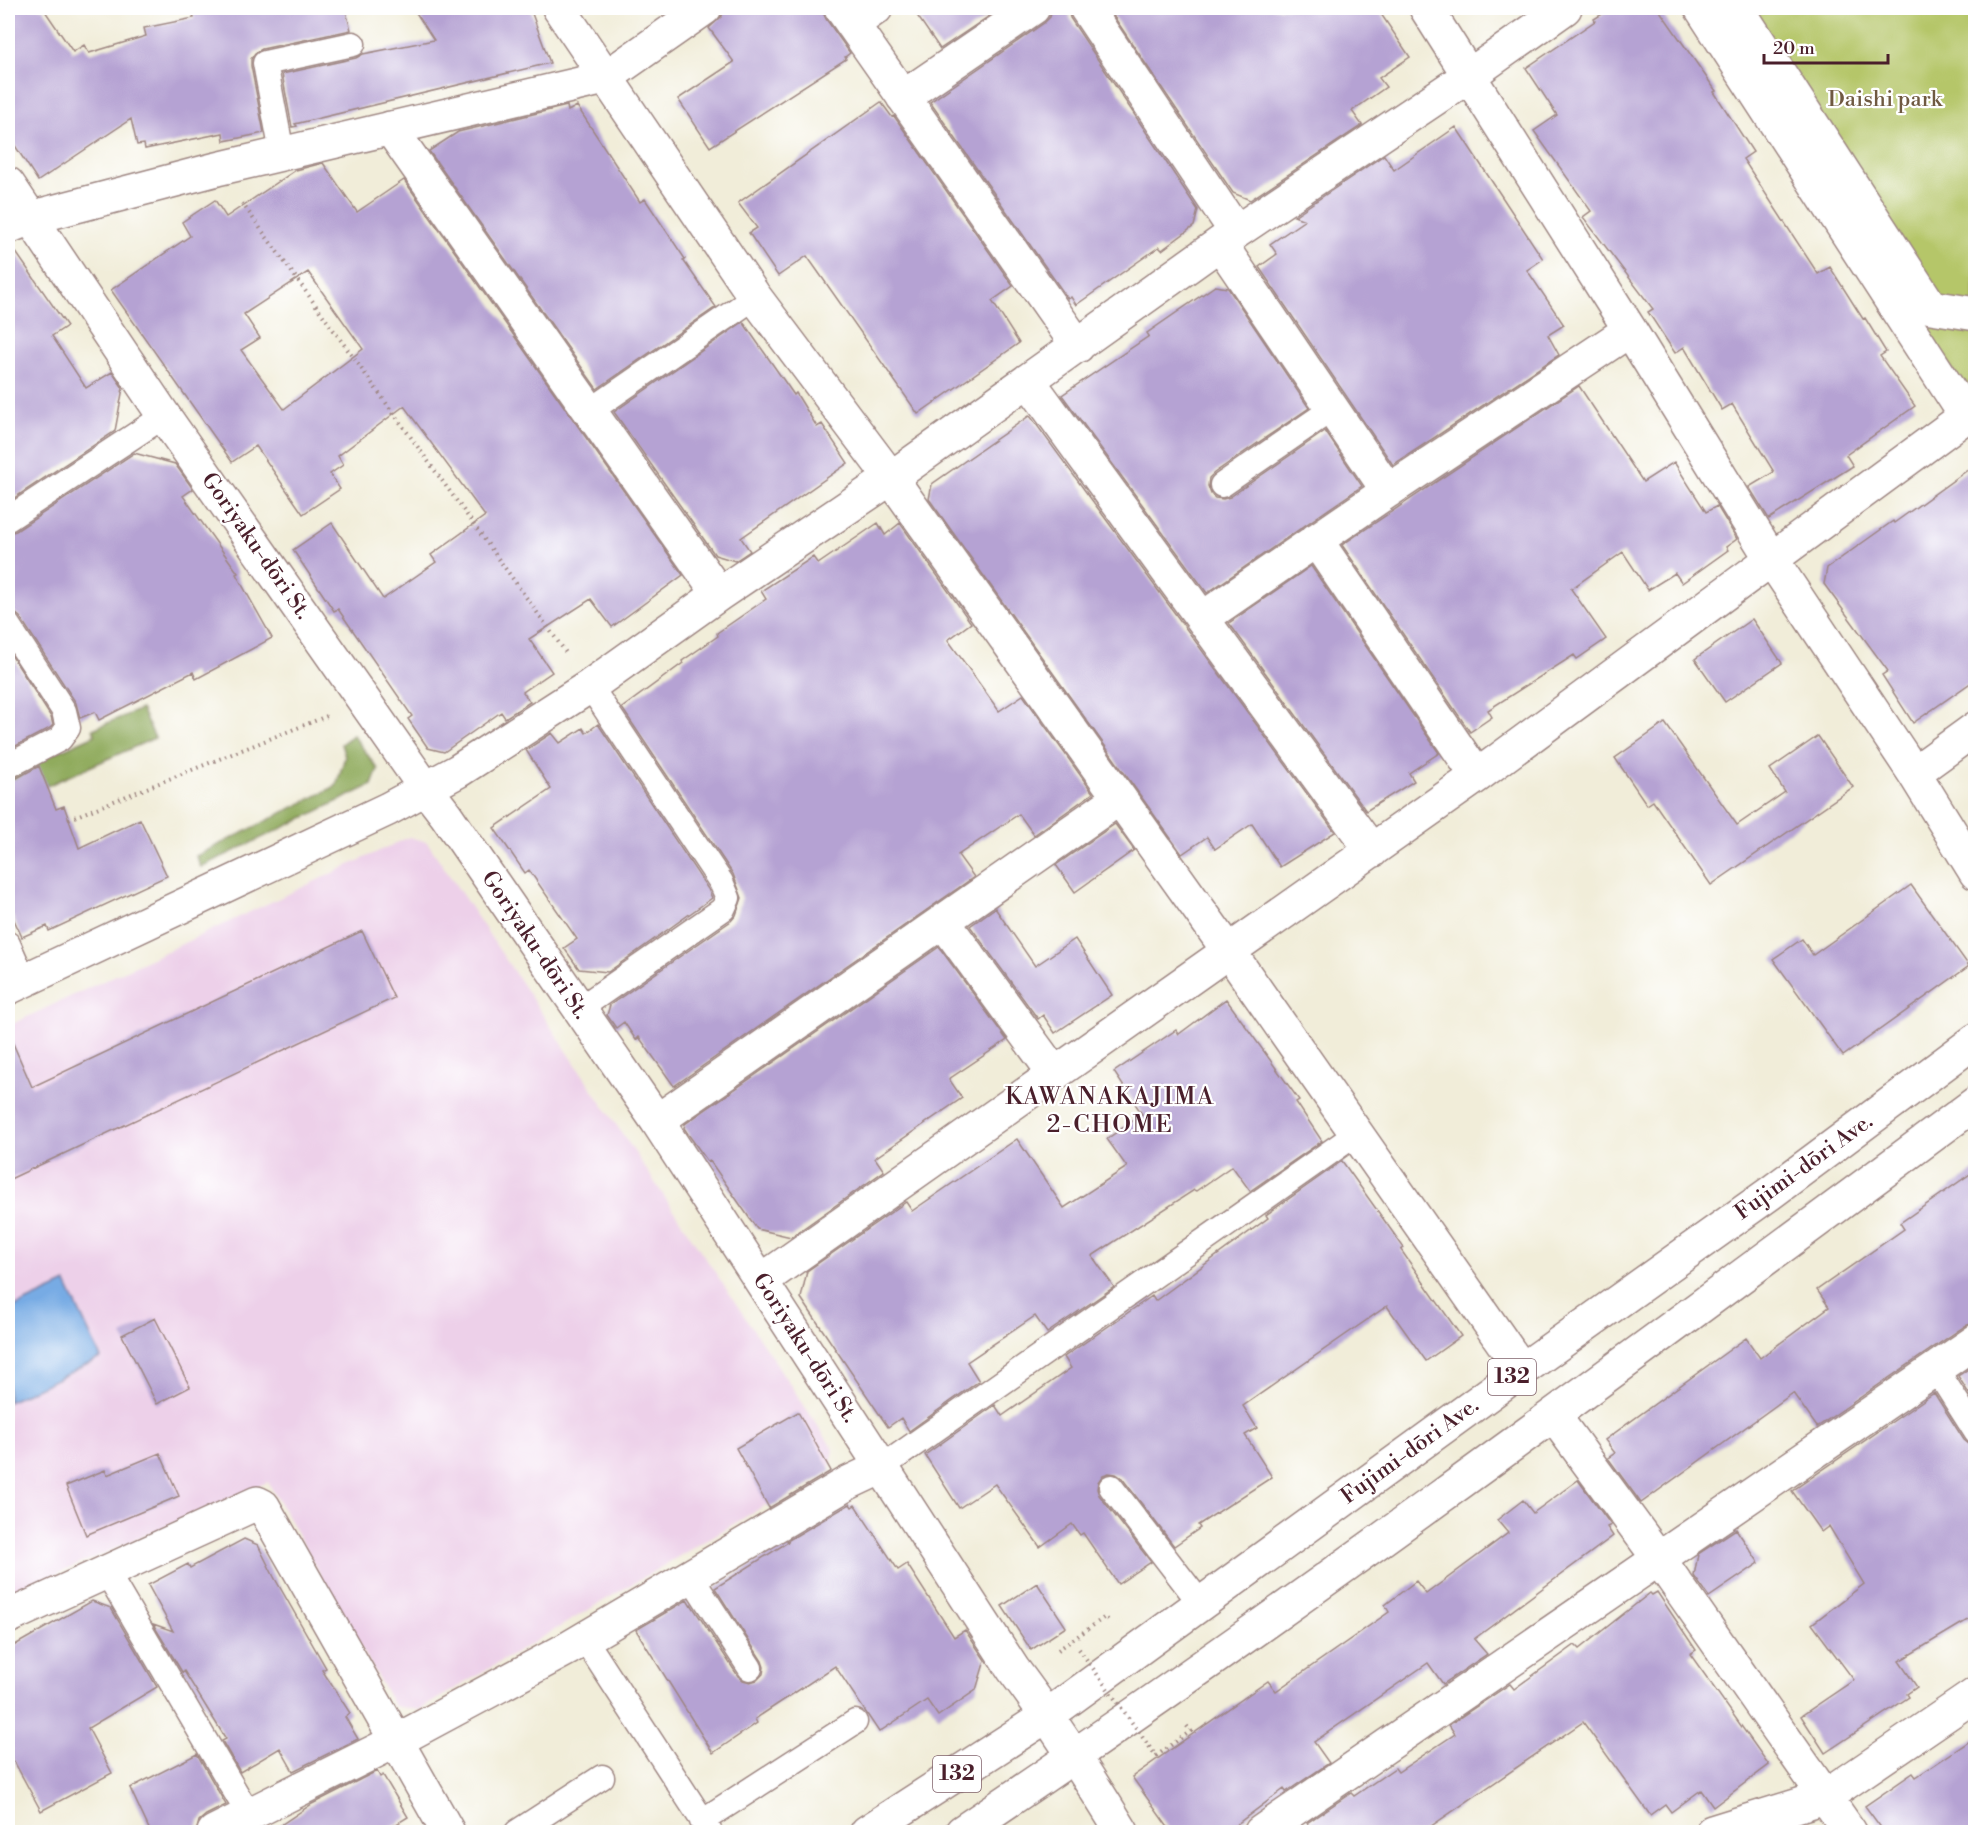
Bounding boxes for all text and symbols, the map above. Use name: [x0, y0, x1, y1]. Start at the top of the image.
scale bar: [1764, 27, 1888, 65]
text: 20 m: [1773, 37, 1815, 60]
park label: Daishi park: [1828, 86, 1944, 113]
street label: Goriyaku-dōri St.: [195, 467, 317, 625]
street label: Goriyaku-dōri St.: [475, 866, 595, 1024]
district label: KAWANAKAJIMA 2-CHOME: [1005, 1082, 1215, 1140]
street label: Fujimi-dōri Ave.: [1730, 1108, 1878, 1226]
street label: Goriyaku-dōri St.: [747, 1268, 863, 1428]
road number: 132: [1488, 1359, 1536, 1395]
street label: Fujimi-dōri Ave.: [1336, 1392, 1484, 1510]
road number: 132: [933, 1756, 981, 1792]

